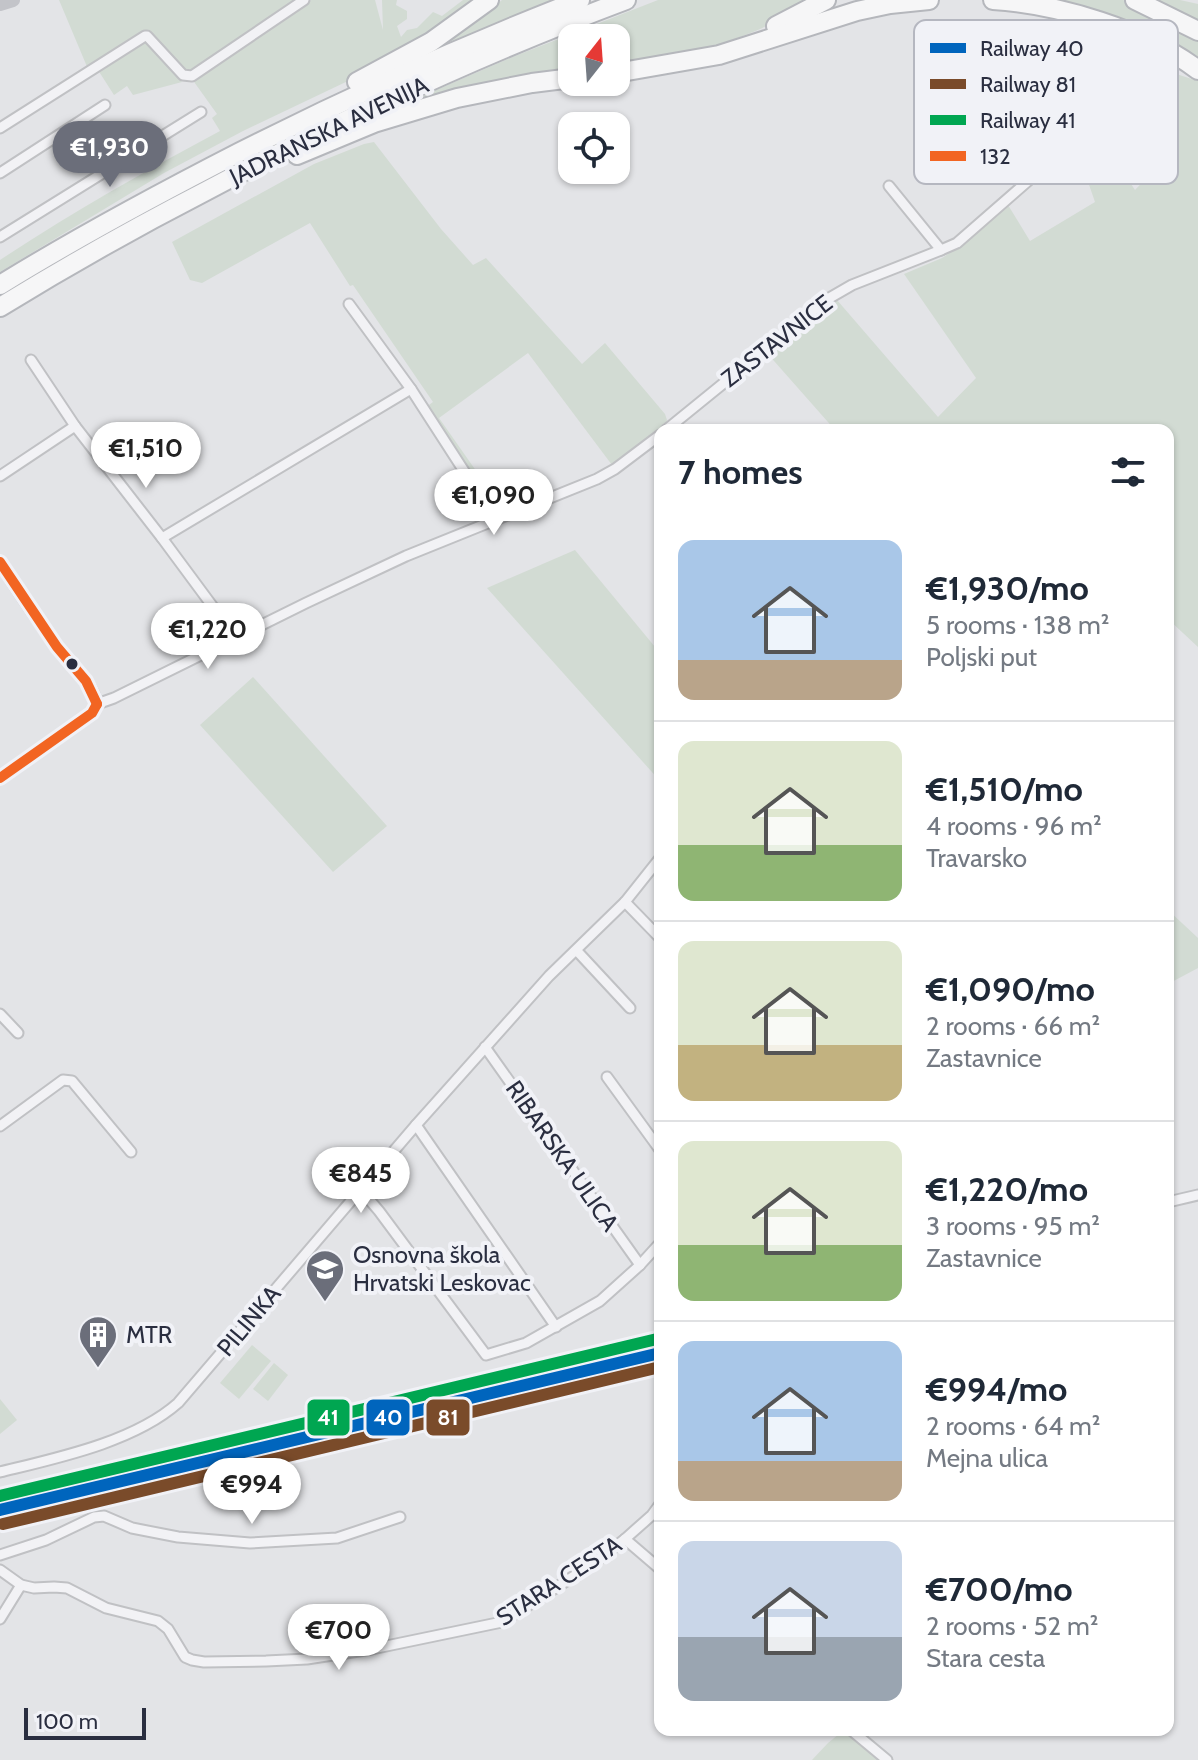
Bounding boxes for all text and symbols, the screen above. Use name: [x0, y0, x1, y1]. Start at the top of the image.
legend: [914, 20, 1178, 184]
north arrow: [558, 24, 630, 96]
map controls: [558, 24, 630, 184]
text: Railway 40: [980, 35, 1084, 62]
street label: JADRANSKA AVENIJA: [224, 70, 433, 192]
text: Railway 81: [980, 71, 1076, 98]
text: Railway 41: [980, 107, 1075, 134]
button: locate: [558, 112, 630, 184]
pin: €1,930: [45, 121, 175, 189]
text: €1,930: [71, 131, 149, 163]
text: 132: [980, 143, 1011, 170]
street label: ZASTAVNICE: [715, 288, 838, 393]
pin: €1,510: [81, 422, 211, 490]
text: €1,510: [109, 432, 183, 464]
icon: filters: [1106, 450, 1150, 494]
text: 7 homes: [678, 451, 803, 493]
pin: €1,090: [429, 469, 559, 537]
text: €1,090: [452, 479, 536, 511]
text: €1,930/mo: [926, 567, 1089, 609]
icon: home: [742, 572, 838, 668]
pin: €1,220: [143, 603, 273, 671]
text: 5 rooms · 138 m²: [926, 609, 1109, 641]
text: €1,220: [169, 613, 247, 645]
text: Poljski put: [926, 641, 1037, 673]
unlabelled marker: [64, 656, 80, 672]
text: €1,510/mo: [926, 768, 1083, 810]
icon: home: [742, 773, 838, 869]
text: 4 rooms · 96 m²: [926, 810, 1102, 842]
text: Travarsko: [926, 842, 1027, 874]
text: €1,090/mo: [926, 968, 1095, 1010]
icon: home: [742, 973, 838, 1069]
text: 2 rooms · 66 m²: [926, 1010, 1100, 1042]
text: Zastavnice: [926, 1042, 1042, 1074]
street label: RIBARSKA ULICA: [500, 1075, 625, 1237]
pin: €845: [314, 1147, 408, 1215]
text: €845: [330, 1157, 392, 1189]
text: €1,220/mo: [926, 1168, 1088, 1210]
icon: home: [742, 1173, 838, 1269]
text: 3 rooms · 95 m²: [926, 1210, 1100, 1242]
place label: Osnovna škola Hrvatski Leskovac: [353, 1240, 531, 1297]
text: Zastavnice: [926, 1242, 1042, 1274]
school or university icon: Osnovna škola Hrvatski Leskovac: [304, 1248, 346, 1303]
street label: PILINKA: [211, 1279, 287, 1362]
building icon: MTR: [77, 1314, 119, 1369]
place label: MTR: [126, 1320, 173, 1349]
text: €994/mo: [926, 1368, 1067, 1410]
icon: home: [742, 1373, 838, 1469]
line badge: 41: [306, 1398, 351, 1437]
line badge: 40: [365, 1398, 411, 1437]
line badge: 81: [425, 1398, 471, 1437]
text: 41: [317, 1404, 339, 1431]
text: 40: [373, 1404, 403, 1431]
text: 81: [437, 1404, 459, 1431]
text: 2 rooms · 64 m²: [926, 1410, 1101, 1442]
text: Mejna ulica: [926, 1442, 1048, 1474]
pin: €994: [205, 1458, 299, 1526]
text: €994: [221, 1468, 283, 1500]
street label: STARA CESTA: [491, 1529, 627, 1632]
text: €700/mo: [926, 1568, 1073, 1610]
icon: home: [742, 1573, 838, 1669]
pin: €700: [292, 1604, 386, 1672]
text: 2 rooms · 52 m²: [926, 1610, 1098, 1642]
text: €700: [306, 1614, 372, 1646]
text: Stara cesta: [926, 1642, 1045, 1674]
scale bar: [24, 1704, 146, 1740]
text: 100 m: [36, 1708, 98, 1735]

